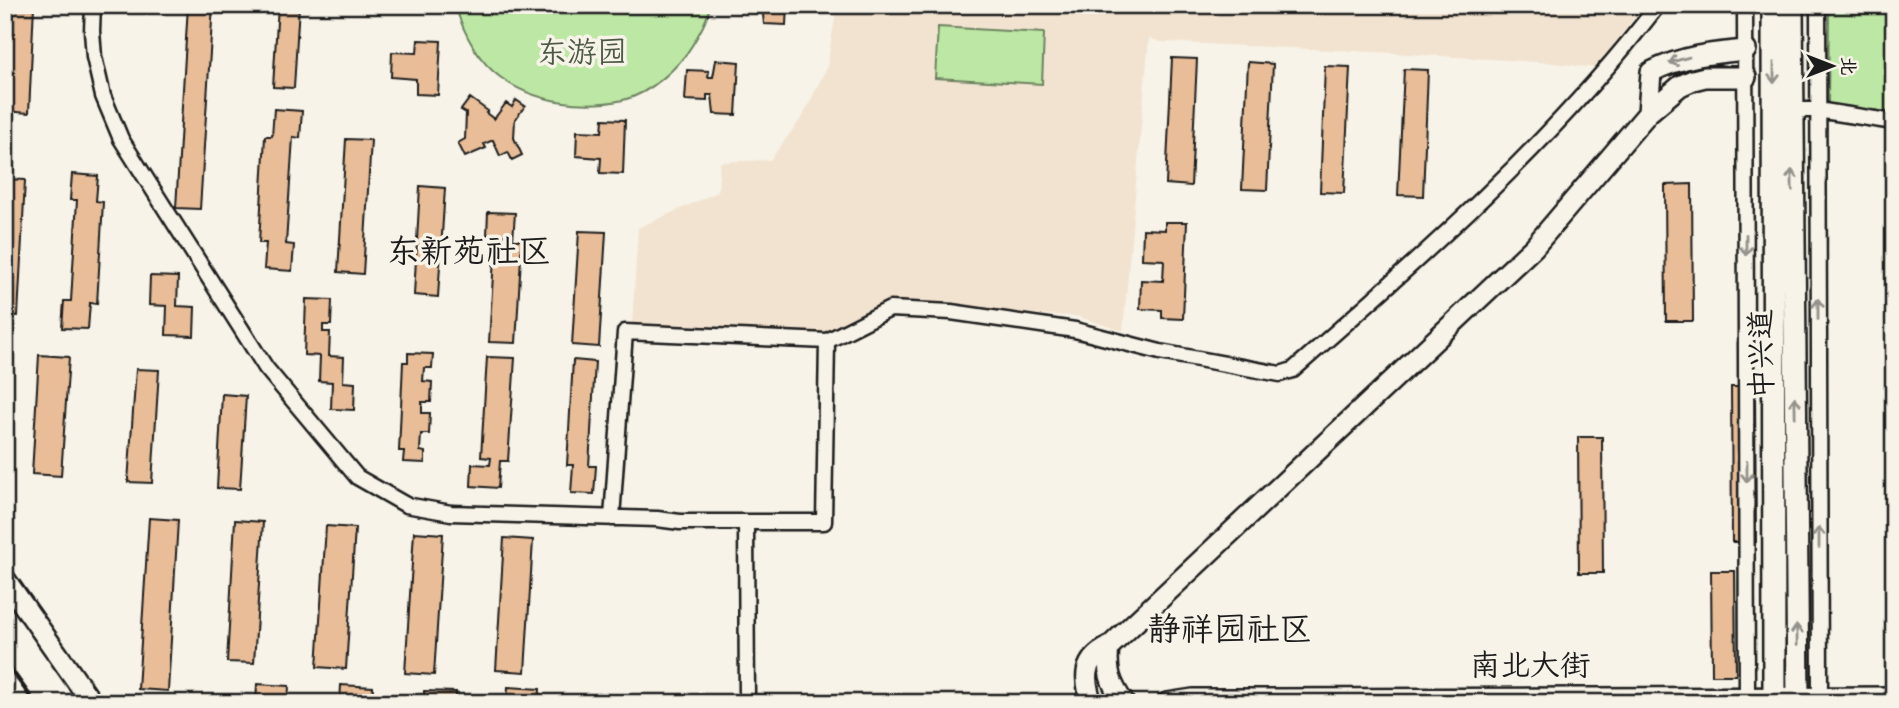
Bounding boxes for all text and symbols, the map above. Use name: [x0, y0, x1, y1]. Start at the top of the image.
north arrow: [1798, 32, 1868, 102]
park label: 东游园: [537, 33, 627, 77]
one-way arrow: [1668, 55, 1690, 68]
text: 北: [1833, 56, 1860, 76]
one-way arrow: [1767, 62, 1780, 85]
one-way arrow: [1785, 168, 1799, 191]
district label: 东新苑社区: [387, 230, 552, 278]
one-way arrow: [1739, 233, 1753, 256]
one-way arrow: [1811, 298, 1825, 321]
street label: 中兴道: [1741, 309, 1787, 399]
one-way arrow: [1788, 396, 1801, 419]
one-way arrow: [1740, 461, 1754, 484]
one-way arrow: [1812, 525, 1826, 548]
district label: 静祥园社区: [1148, 608, 1313, 656]
one-way arrow: [1790, 623, 1804, 646]
street label: 南北大街: [1470, 646, 1590, 690]

